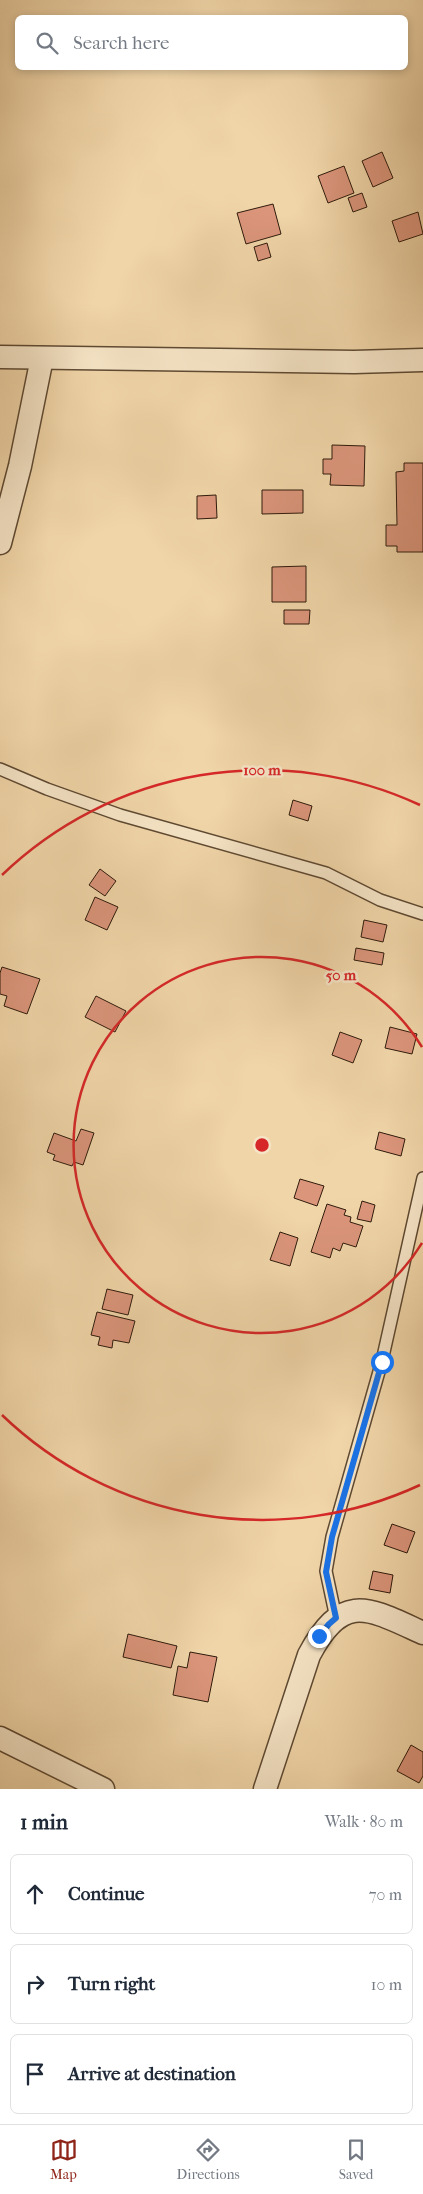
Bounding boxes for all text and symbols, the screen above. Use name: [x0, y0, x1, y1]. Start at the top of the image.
search box: [15, 15, 408, 70]
icon: search: [33, 29, 61, 57]
text: Search here: [73, 32, 169, 54]
text: 100 m: [243, 761, 281, 779]
text: 50 m: [326, 966, 357, 984]
centre of rings: [253, 1136, 271, 1154]
route start: [371, 1351, 394, 1374]
route end: [308, 1625, 331, 1648]
text: 1 min: [20, 1810, 68, 1834]
text: Walk · 80 m: [325, 1812, 403, 1831]
icon: ahead: [21, 1880, 49, 1908]
text: Continue: [68, 1883, 144, 1905]
text: 70 m: [369, 1885, 402, 1904]
icon: right: [21, 1970, 49, 1998]
text: Turn right: [68, 1973, 155, 1995]
text: 10 m: [371, 1975, 402, 1994]
icon: arrive: [21, 2060, 49, 2088]
text: Arrive at destination: [68, 2063, 236, 2085]
tab: Map: [50, 2136, 78, 2183]
tab: Directions: [177, 2136, 240, 2183]
tab: Saved: [339, 2136, 373, 2183]

